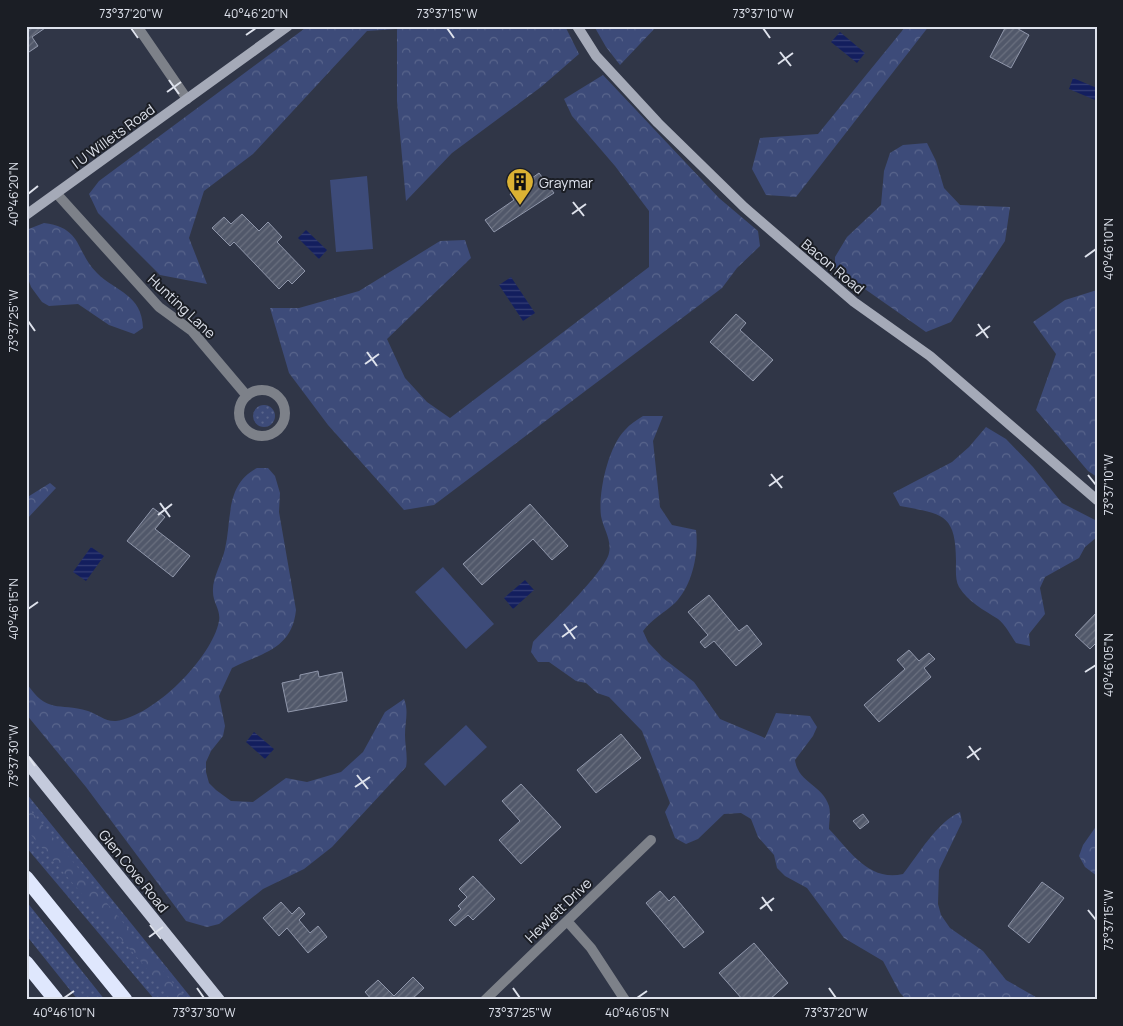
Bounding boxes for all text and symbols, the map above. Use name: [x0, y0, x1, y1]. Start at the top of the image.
text: 73°37'20"W: [99, 5, 163, 22]
text: 40°46'20"N: [224, 5, 288, 22]
text: 73°37'15"W: [417, 5, 478, 22]
text: 73°37'10"W: [732, 5, 794, 22]
street label: I U Willets Road: [68, 99, 158, 173]
text: 40°46'20"N: [5, 162, 22, 226]
building icon: Graymar: [505, 167, 535, 206]
place label: Graymar: [539, 173, 593, 192]
text: 40°46'10"N: [1100, 218, 1117, 280]
street label: Bacon Road: [798, 234, 868, 298]
street label: Hunting Lane: [144, 270, 220, 342]
text: 73°37'25"W: [5, 289, 22, 352]
text: 73°37'10"W: [1100, 454, 1117, 516]
text: 40°46'15"N: [5, 578, 22, 640]
text: 40°46'05"N: [1100, 633, 1117, 697]
text: 73°37'30"W: [5, 724, 22, 788]
street label: Glen Cove Road: [95, 826, 173, 916]
street label: Hewlett Drive: [521, 873, 595, 947]
text: 73°37'15"W: [1100, 889, 1117, 950]
text: 40°46'10"N: [33, 1004, 95, 1021]
text: 73°37'30"W: [172, 1004, 236, 1021]
text: 73°37'25"W: [489, 1004, 552, 1021]
text: 40°46'05"N: [605, 1004, 669, 1021]
text: 73°37'20"W: [804, 1004, 868, 1021]

